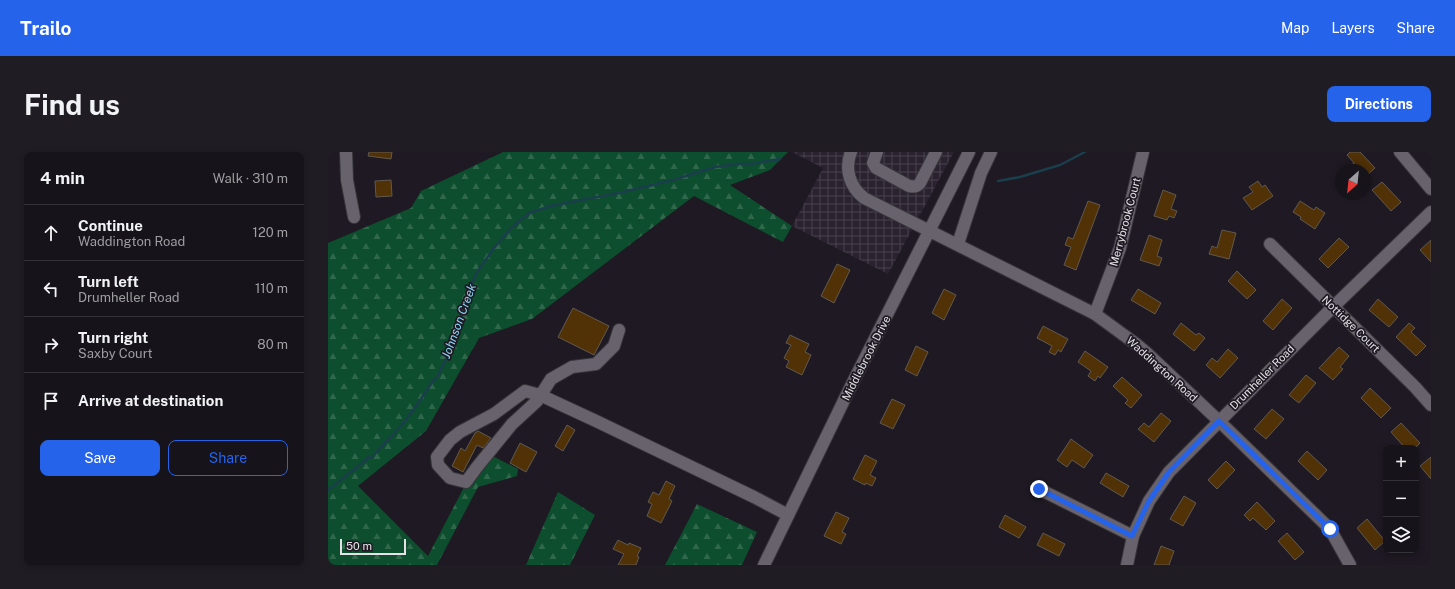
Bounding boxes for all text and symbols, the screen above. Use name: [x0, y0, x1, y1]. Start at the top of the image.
text: Trailo: [20, 17, 72, 39]
text: Map: [1281, 20, 1309, 36]
text: Layers: [1331, 20, 1375, 36]
text: Share: [1397, 20, 1435, 36]
button: Directions: [1327, 86, 1431, 122]
text: Find us: [24, 88, 120, 121]
north arrow: [1335, 164, 1371, 200]
text: 4 min: [40, 168, 85, 188]
text: Walk · 310 m: [213, 171, 288, 186]
street label: Merrybrook Court: [1107, 176, 1143, 268]
text: Continue: [78, 217, 143, 234]
icon: ahead: [40, 222, 62, 244]
text: 120 m: [253, 225, 288, 240]
text: Waddington Road: [78, 234, 185, 249]
text: Turn left: [78, 273, 139, 290]
icon: left: [40, 278, 62, 300]
text: 110 m: [255, 281, 288, 296]
water label: Johnson Creek: [439, 281, 479, 360]
text: Drumheller Road: [78, 290, 180, 305]
street label: Nottidge Court: [1320, 293, 1382, 355]
street label: Middlebrook Drive: [839, 314, 893, 402]
text: Turn right: [78, 329, 148, 346]
icon: right: [40, 334, 62, 356]
street label: Waddington Road: [1124, 334, 1200, 404]
text: 80 m: [257, 337, 288, 352]
street label: Drumheller Road: [1227, 342, 1297, 412]
text: Saxby Court: [78, 346, 153, 361]
icon: arrive: [40, 390, 62, 412]
text: Arrive at destination: [78, 392, 223, 409]
button: Save: [40, 440, 160, 476]
button: Share: [168, 440, 288, 476]
map controls: [1383, 445, 1419, 553]
button: +: [1383, 445, 1419, 481]
route end: [1030, 480, 1048, 498]
button: −: [1383, 481, 1419, 517]
button: layers: [1383, 517, 1419, 553]
route start: [1321, 520, 1339, 538]
scale bar: [340, 537, 406, 556]
text: 50 m: [346, 540, 372, 552]

